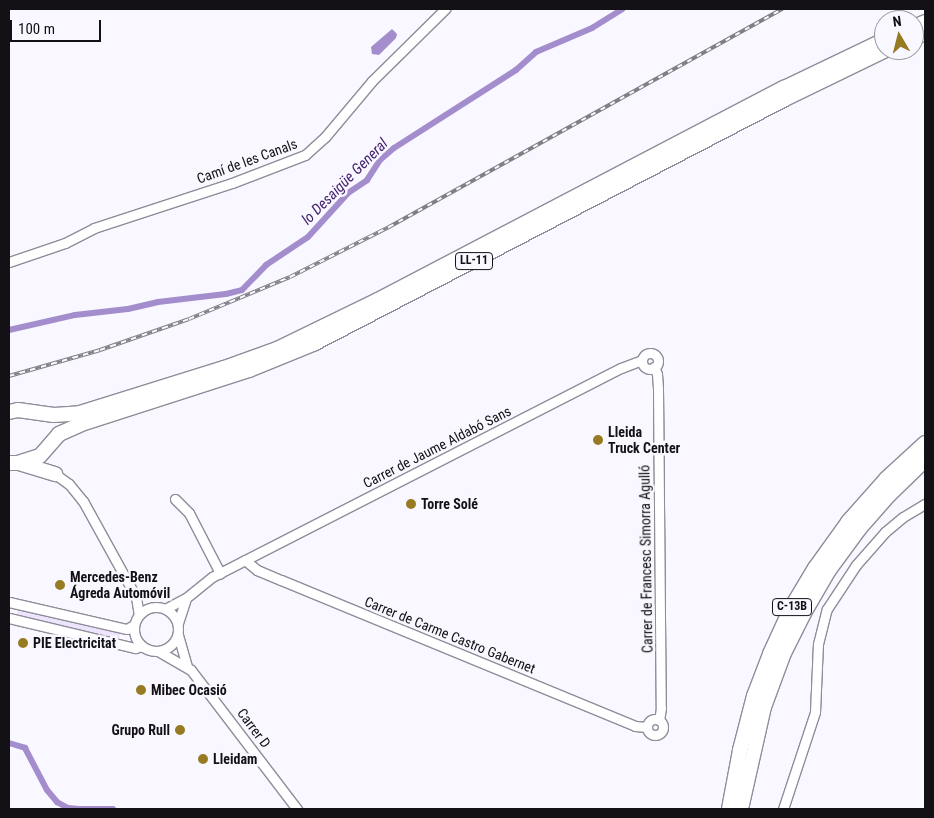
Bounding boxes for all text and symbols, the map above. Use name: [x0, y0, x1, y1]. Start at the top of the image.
scale bar: [12, 10, 104, 42]
north arrow: [874, 10, 924, 60]
text: N: [892, 13, 902, 30]
text: 100 m: [18, 20, 55, 38]
street label: Camí de les Canals: [195, 135, 299, 187]
water label: lo Desaigüe General: [298, 135, 392, 229]
road number: LL-11: [454, 252, 494, 270]
street label: Carrer de Jaume Aldabó Sans: [360, 402, 514, 492]
place label: Lleida Truck Center: [608, 424, 680, 457]
marker: Lleida Truck Center: [592, 434, 604, 446]
street label: Carrer de Francesc Simorra Agulló: [636, 465, 656, 653]
place label: Torre Solé: [421, 496, 478, 512]
marker: Torre Solé: [405, 498, 417, 510]
place label: Mercedes-Benz Ágreda Automóvil: [70, 569, 170, 602]
marker: Mercedes-Benz Ágreda Automóvil: [54, 579, 66, 591]
street label: Carrer de Carme Castro Gabernet: [362, 593, 538, 677]
road number: C-13B: [771, 598, 813, 616]
place label: PIE Electricitat: [33, 635, 116, 651]
marker: PIE Electricitat: [17, 637, 29, 649]
place label: Mibec Ocasió: [151, 682, 227, 698]
marker: Mibec Ocasió: [135, 684, 147, 696]
street label: Carrer D: [234, 705, 274, 751]
place label: Grupo Rull: [111, 722, 170, 738]
marker: Grupo Rull: [174, 724, 186, 736]
place label: Lleidam: [213, 751, 257, 767]
marker: Lleidam: [197, 753, 209, 765]

